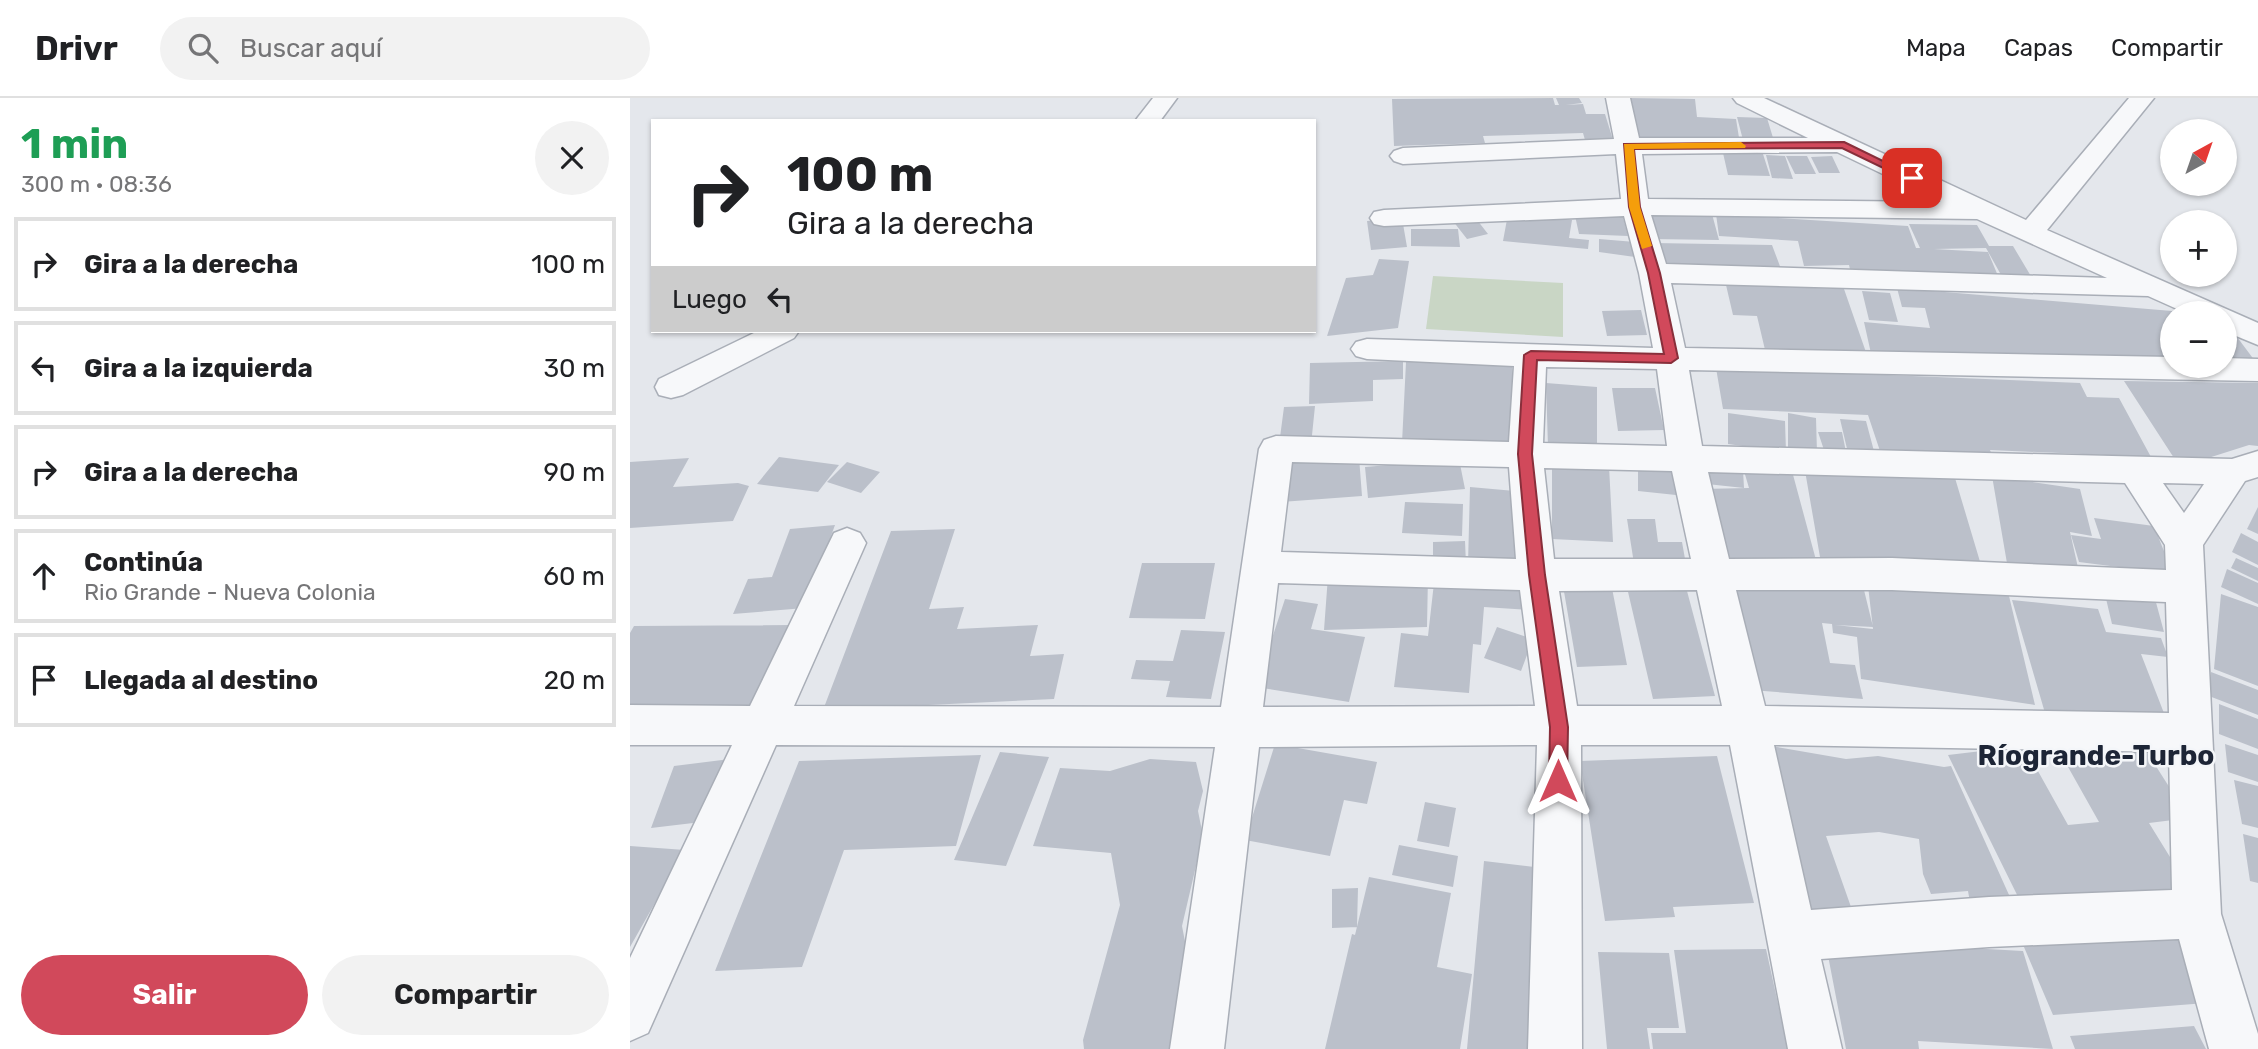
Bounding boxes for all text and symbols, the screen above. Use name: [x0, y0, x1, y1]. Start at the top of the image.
search box: [160, 17, 650, 80]
text: Drivr: [35, 29, 118, 68]
icon: search: [184, 29, 222, 67]
text: Buscar aquí: [240, 33, 382, 64]
text: Mapa: [1906, 34, 1966, 62]
text: Capas: [2004, 34, 2073, 62]
text: Compartir: [2111, 34, 2223, 62]
text: 1 min: [21, 119, 128, 169]
north arrow: [2160, 119, 2236, 196]
map controls: [2160, 119, 2237, 378]
button: close: [535, 121, 609, 195]
text: 100 m: [787, 145, 933, 203]
icon: right: [672, 147, 763, 238]
pin: [1882, 148, 1942, 208]
icon: arrive: [1893, 159, 1931, 197]
text: 300 m · 08:36: [21, 170, 172, 198]
text: Gira a la derecha: [787, 204, 1034, 242]
button: +: [2160, 210, 2237, 287]
icon: right: [25, 245, 63, 283]
text: Gira a la derecha: [84, 249, 298, 280]
text: 100 m: [531, 249, 605, 280]
icon: left: [761, 280, 799, 318]
text: Luego: [672, 284, 747, 315]
button: −: [2160, 301, 2237, 378]
icon: left: [25, 349, 63, 387]
text: Gira a la izquierda: [84, 353, 313, 384]
text: 30 m: [543, 353, 605, 384]
icon: right: [25, 453, 63, 491]
text: Gira a la derecha: [84, 457, 298, 488]
text: 90 m: [544, 457, 605, 488]
text: Continúa: [84, 547, 203, 578]
icon: ahead: [25, 557, 63, 595]
text: 60 m: [543, 561, 605, 592]
text: Rio Grande - Nueva Colonia: [84, 578, 376, 606]
icon: arrive: [25, 661, 63, 699]
text: Llegada al destino: [84, 665, 318, 696]
text: 20 m: [544, 665, 605, 696]
district label: Ríogrande-Turbo: [1978, 739, 2214, 772]
position arrow: [1521, 744, 1595, 818]
button: Salir: [21, 955, 308, 1035]
button: Compartir: [322, 955, 609, 1035]

